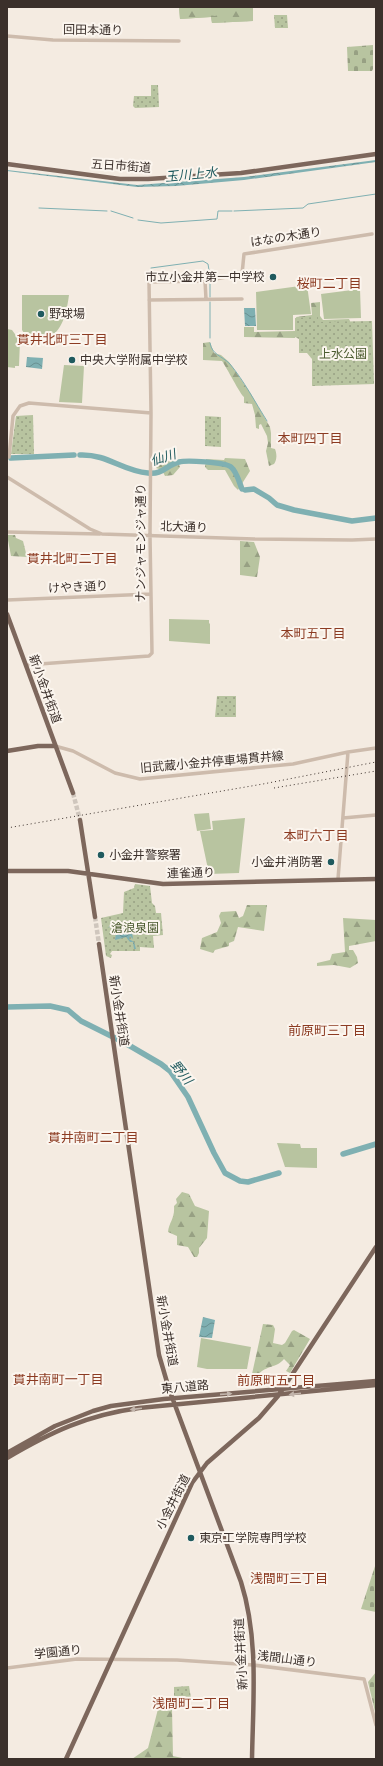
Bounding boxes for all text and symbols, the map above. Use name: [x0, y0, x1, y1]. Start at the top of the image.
street label: 回田本通り: [63, 20, 123, 39]
street label: 五日市街道: [91, 155, 152, 176]
water label: 玉川上水: [164, 163, 220, 185]
street label: はなの木通り: [249, 222, 323, 251]
place label: 市立小金井第一中学校: [145, 268, 265, 285]
marker: 市立小金井第一中学校: [268, 272, 278, 282]
district label: 桜町二丁目: [296, 274, 362, 292]
place label: 野球場: [49, 305, 85, 322]
marker: 野球場: [36, 309, 46, 319]
district label: 貫井北町三丁目: [16, 330, 108, 348]
park label: 上水公園: [319, 345, 367, 362]
place label: 中央大学附属中学校: [80, 351, 188, 368]
marker: 中央大学附属中学校: [67, 355, 77, 365]
district label: 本町四丁目: [277, 429, 343, 447]
water label: 仙川: [148, 444, 180, 470]
street label: ナンジャモンジャ通り: [132, 484, 149, 602]
street label: 北大通り: [160, 517, 208, 536]
district label: 貫井北町二丁目: [26, 549, 118, 567]
street label: けやき通り: [48, 576, 108, 597]
district label: 本町五丁目: [280, 624, 346, 642]
street label: 新小金井街道: [25, 652, 66, 726]
street label: 旧武蔵小金井停車場貫井線: [139, 747, 284, 776]
district label: 本町六丁目: [283, 826, 349, 844]
place label: 小金井警察署: [109, 846, 181, 863]
marker: 小金井警察署: [96, 850, 106, 860]
place label: 小金井消防署: [251, 853, 323, 870]
marker: 小金井消防署: [326, 857, 336, 867]
street label: 連雀通り: [167, 864, 215, 881]
park label: 滄浪泉園: [111, 919, 159, 936]
street label: 新小金井街道: [105, 974, 134, 1048]
district label: 前原町三丁目: [288, 1021, 366, 1039]
water label: 野川: [167, 1056, 198, 1089]
district label: 貫井南町二丁目: [47, 1128, 139, 1146]
street label: 新小金井街道: [153, 1294, 182, 1368]
district label: 貫井南町一丁目: [12, 1370, 104, 1388]
district label: 前原町五丁目: [237, 1371, 315, 1389]
street label: 東八道路: [160, 1376, 210, 1397]
one-way arrow: [220, 1390, 232, 1397]
one-way arrow: [289, 1391, 302, 1397]
one-way arrow: [130, 1406, 142, 1412]
street label: 小金井街道: [151, 1471, 194, 1532]
place label: 東京工学院専門学校: [199, 1529, 307, 1546]
marker: 東京工学院専門学校: [186, 1533, 196, 1543]
district label: 浅間町三丁目: [250, 1569, 328, 1587]
street label: 新小金井街道: [230, 1618, 251, 1690]
street label: 学園通り: [33, 1641, 83, 1662]
street label: 浅間山通り: [256, 1646, 318, 1671]
district label: 浅間町二丁目: [152, 1694, 230, 1712]

